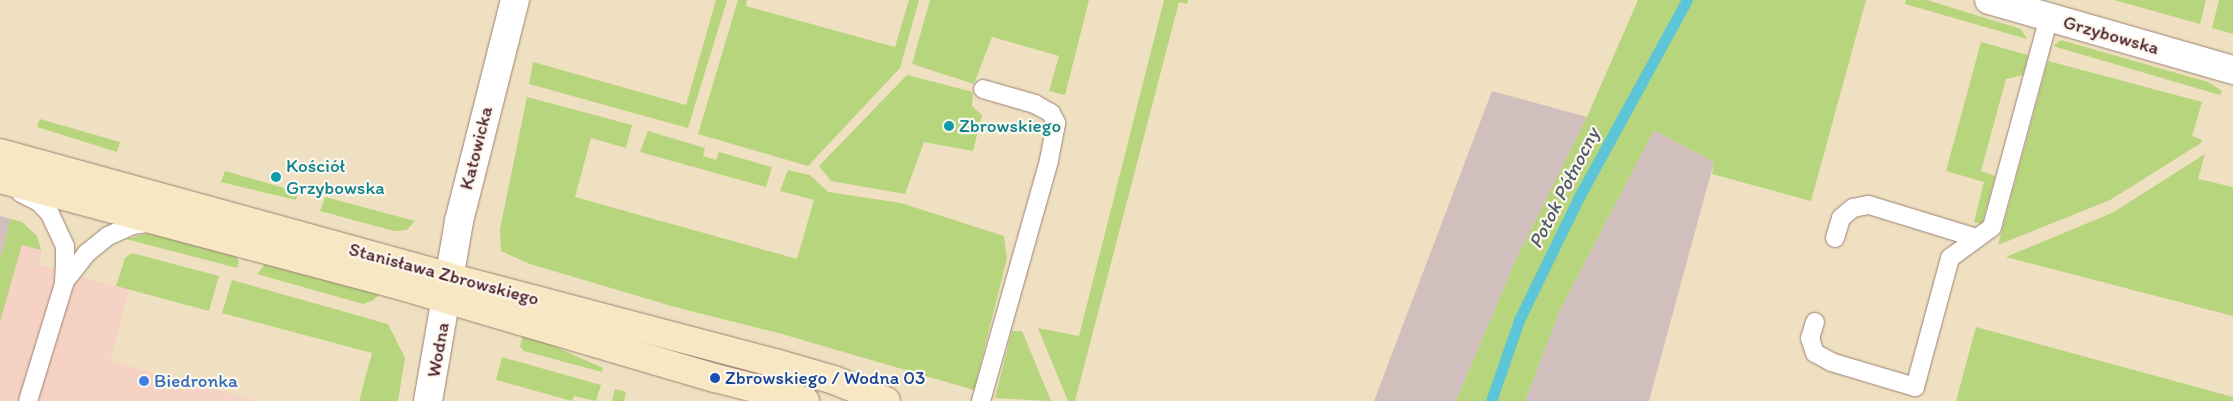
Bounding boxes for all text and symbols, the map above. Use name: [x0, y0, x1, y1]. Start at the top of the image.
street label: Grzybowska: [2060, 10, 2162, 60]
street label: Katowicka: [455, 104, 497, 192]
place label: Zbrowskiego: [959, 115, 1061, 137]
marker: Zbrowskiego: [943, 120, 955, 132]
water label: Potok Północny: [1523, 124, 1605, 252]
place label: Kościół Grzybowska: [286, 155, 385, 199]
marker: Kościół Grzybowska: [270, 171, 282, 183]
street label: Stanisława Zbrowskiego: [347, 238, 541, 310]
street label: Wodna: [422, 321, 454, 379]
place label: Zbrowskiego / Wodna 03: [725, 367, 925, 389]
place label: Biedronka: [154, 370, 238, 392]
marker: Zbrowskiego / Wodna 03: [709, 372, 721, 384]
marker: Biedronka: [138, 375, 150, 387]

